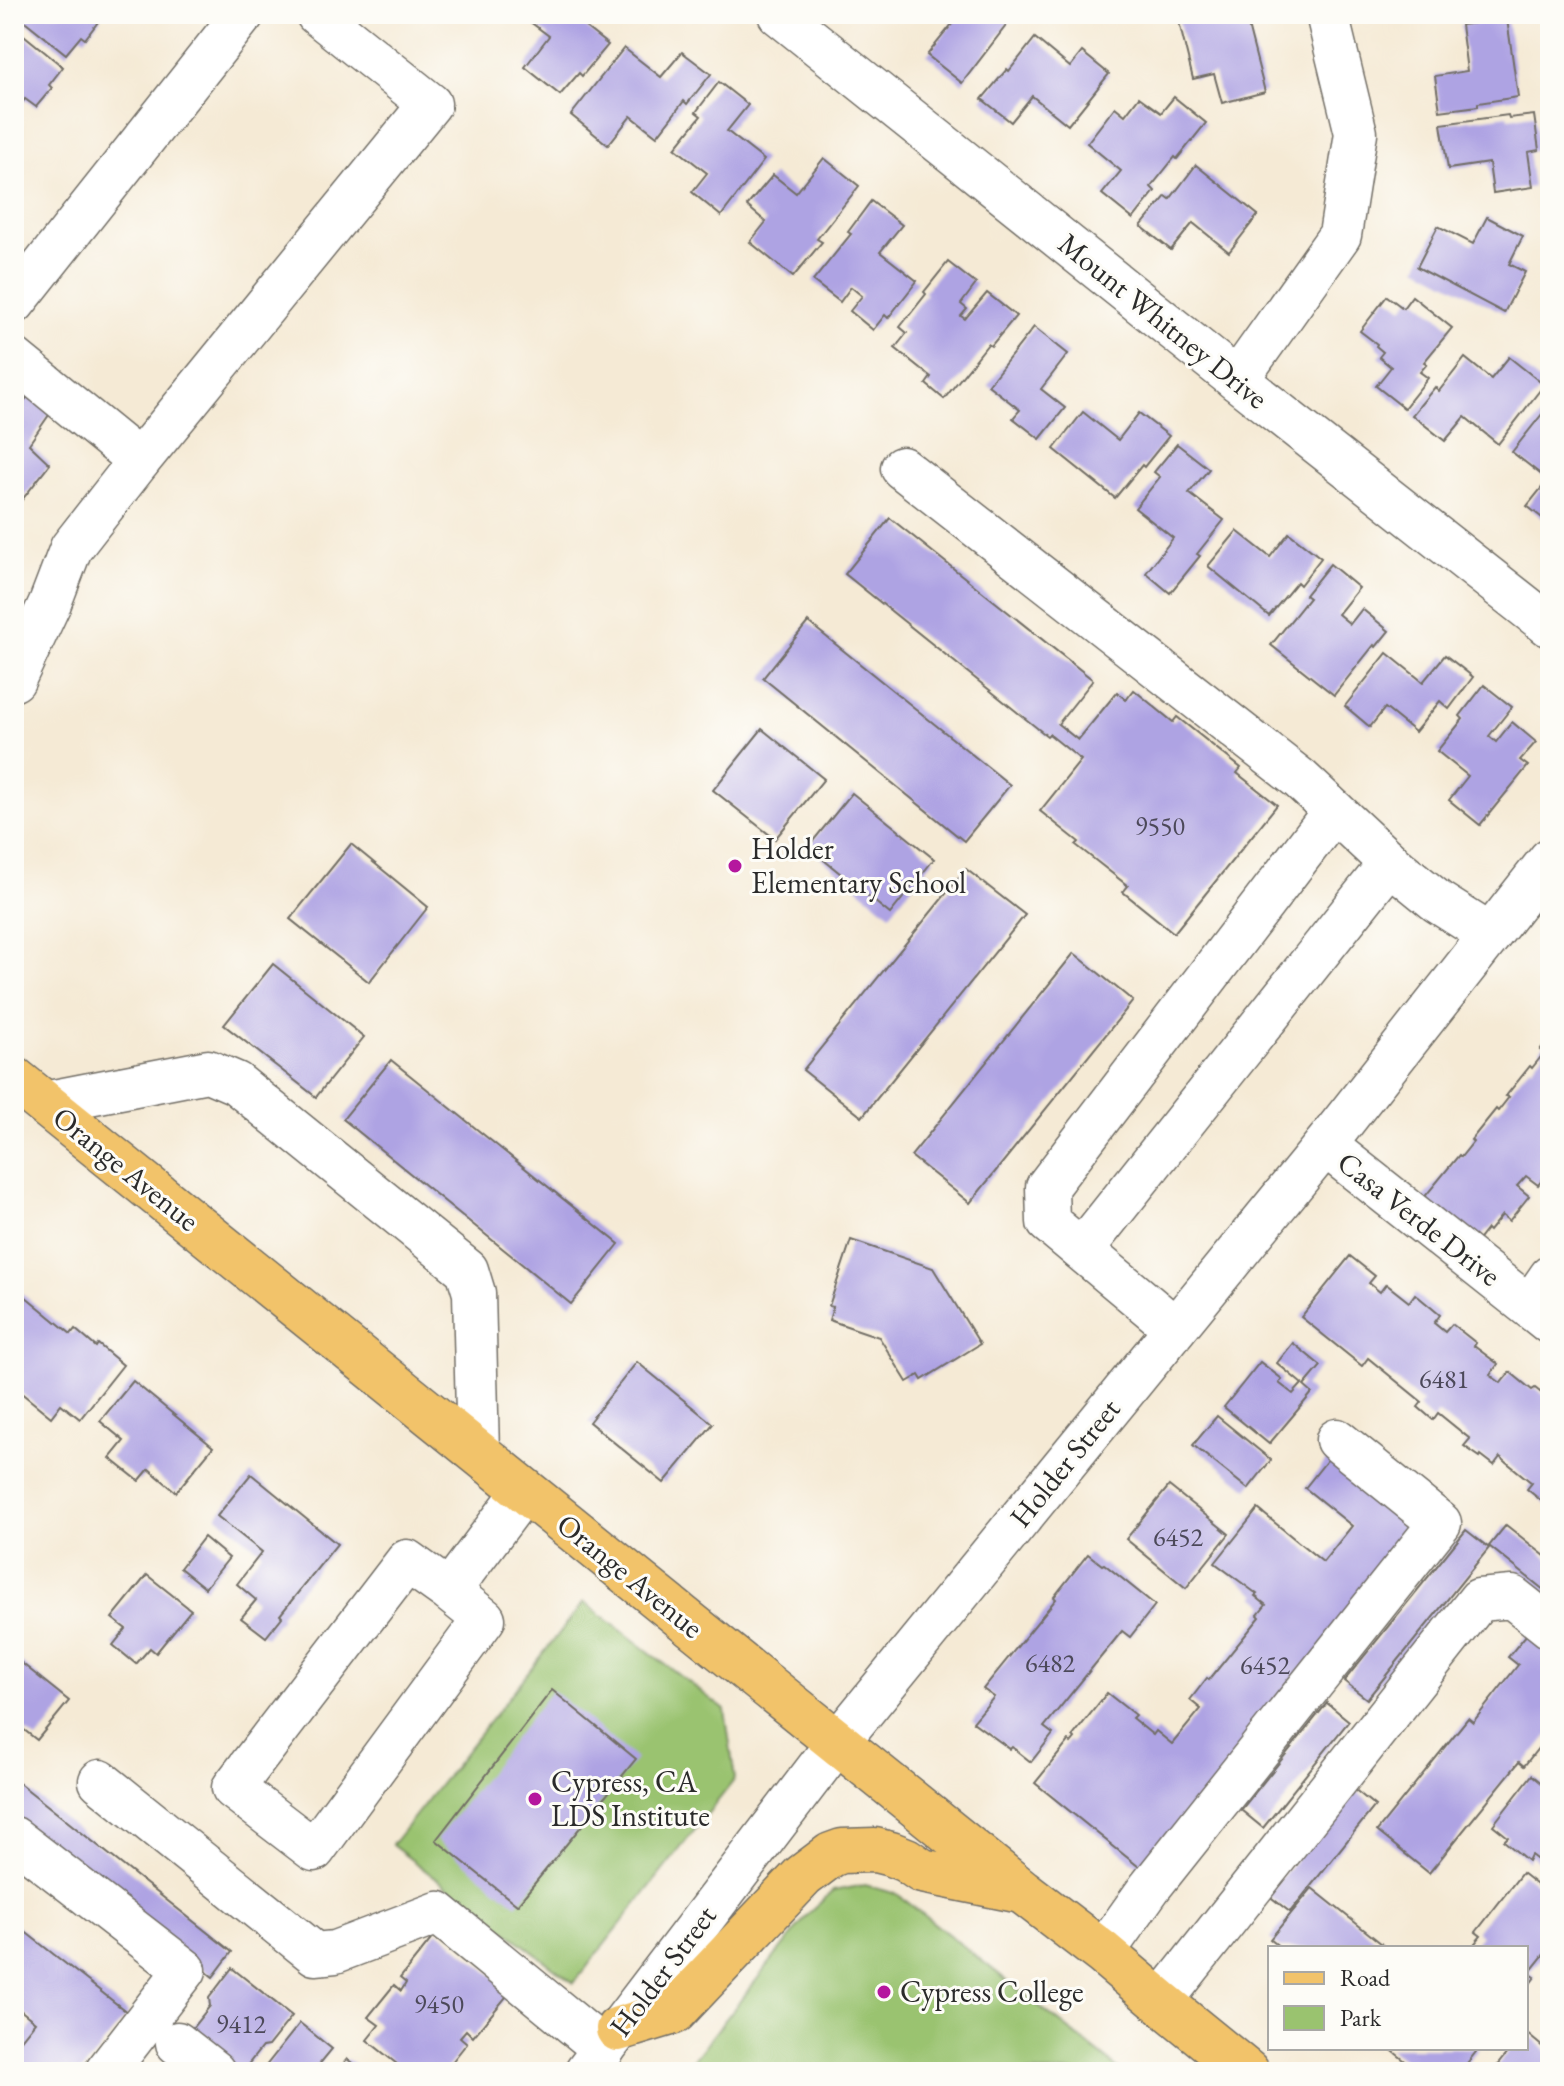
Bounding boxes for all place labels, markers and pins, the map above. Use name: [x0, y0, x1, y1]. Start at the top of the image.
place label: Holder Elementary School: [751, 829, 966, 902]
marker: Holder Elementary School: [726, 857, 744, 875]
place label: Cypress, CA LDS Institute: [551, 1762, 710, 1835]
marker: Cypress, CA LDS Institute: [526, 1790, 544, 1808]
place label: Cypress College: [900, 1972, 1084, 2011]
marker: Cypress College: [875, 1983, 893, 2001]

